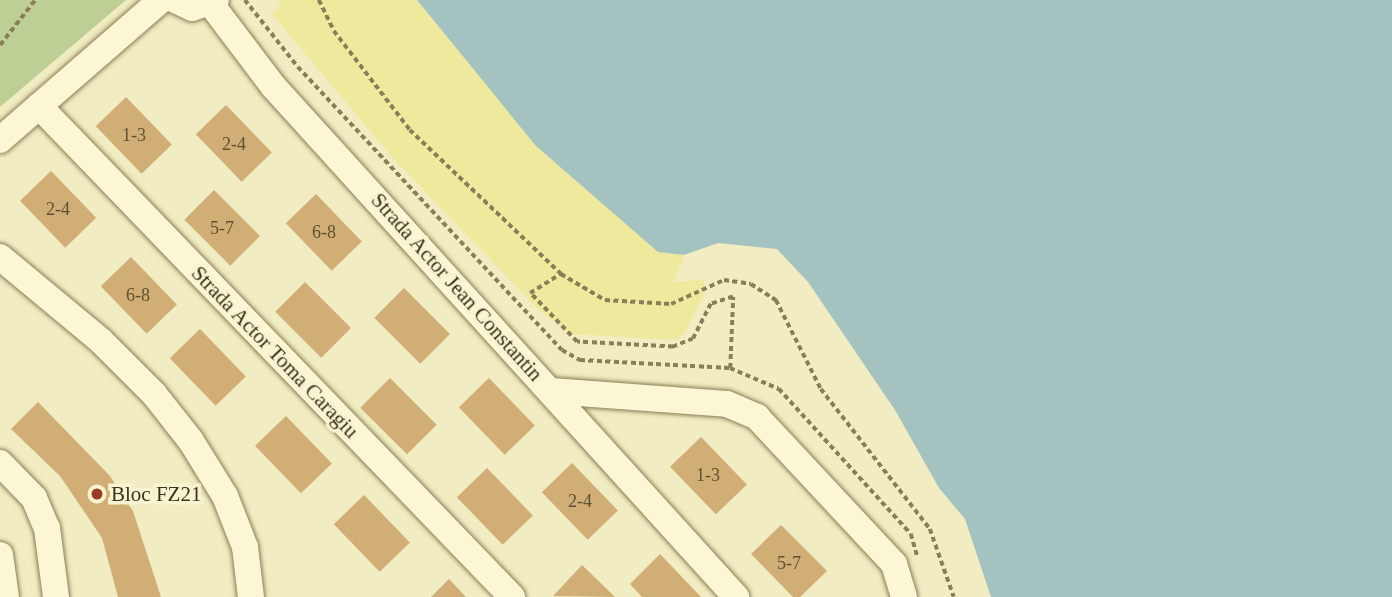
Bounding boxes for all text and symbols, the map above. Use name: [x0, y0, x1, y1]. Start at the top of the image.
house number: 1-3: [122, 124, 146, 146]
house number: 2-4: [222, 133, 246, 155]
street label: Strada Actor Jean Constantin: [365, 187, 549, 387]
house number: 2-4: [46, 198, 70, 220]
house number: 5-7: [210, 217, 234, 239]
house number: 6-8: [312, 221, 336, 243]
street label: Strada Actor Toma Caragiu: [186, 260, 364, 444]
house number: 6-8: [126, 284, 150, 306]
house number: 1-3: [696, 464, 720, 486]
place label: Bloc FZ21: [111, 481, 201, 507]
marker: Bloc FZ21: [89, 486, 105, 502]
house number: 2-4: [568, 490, 592, 512]
house number: 5-7: [777, 552, 801, 574]

